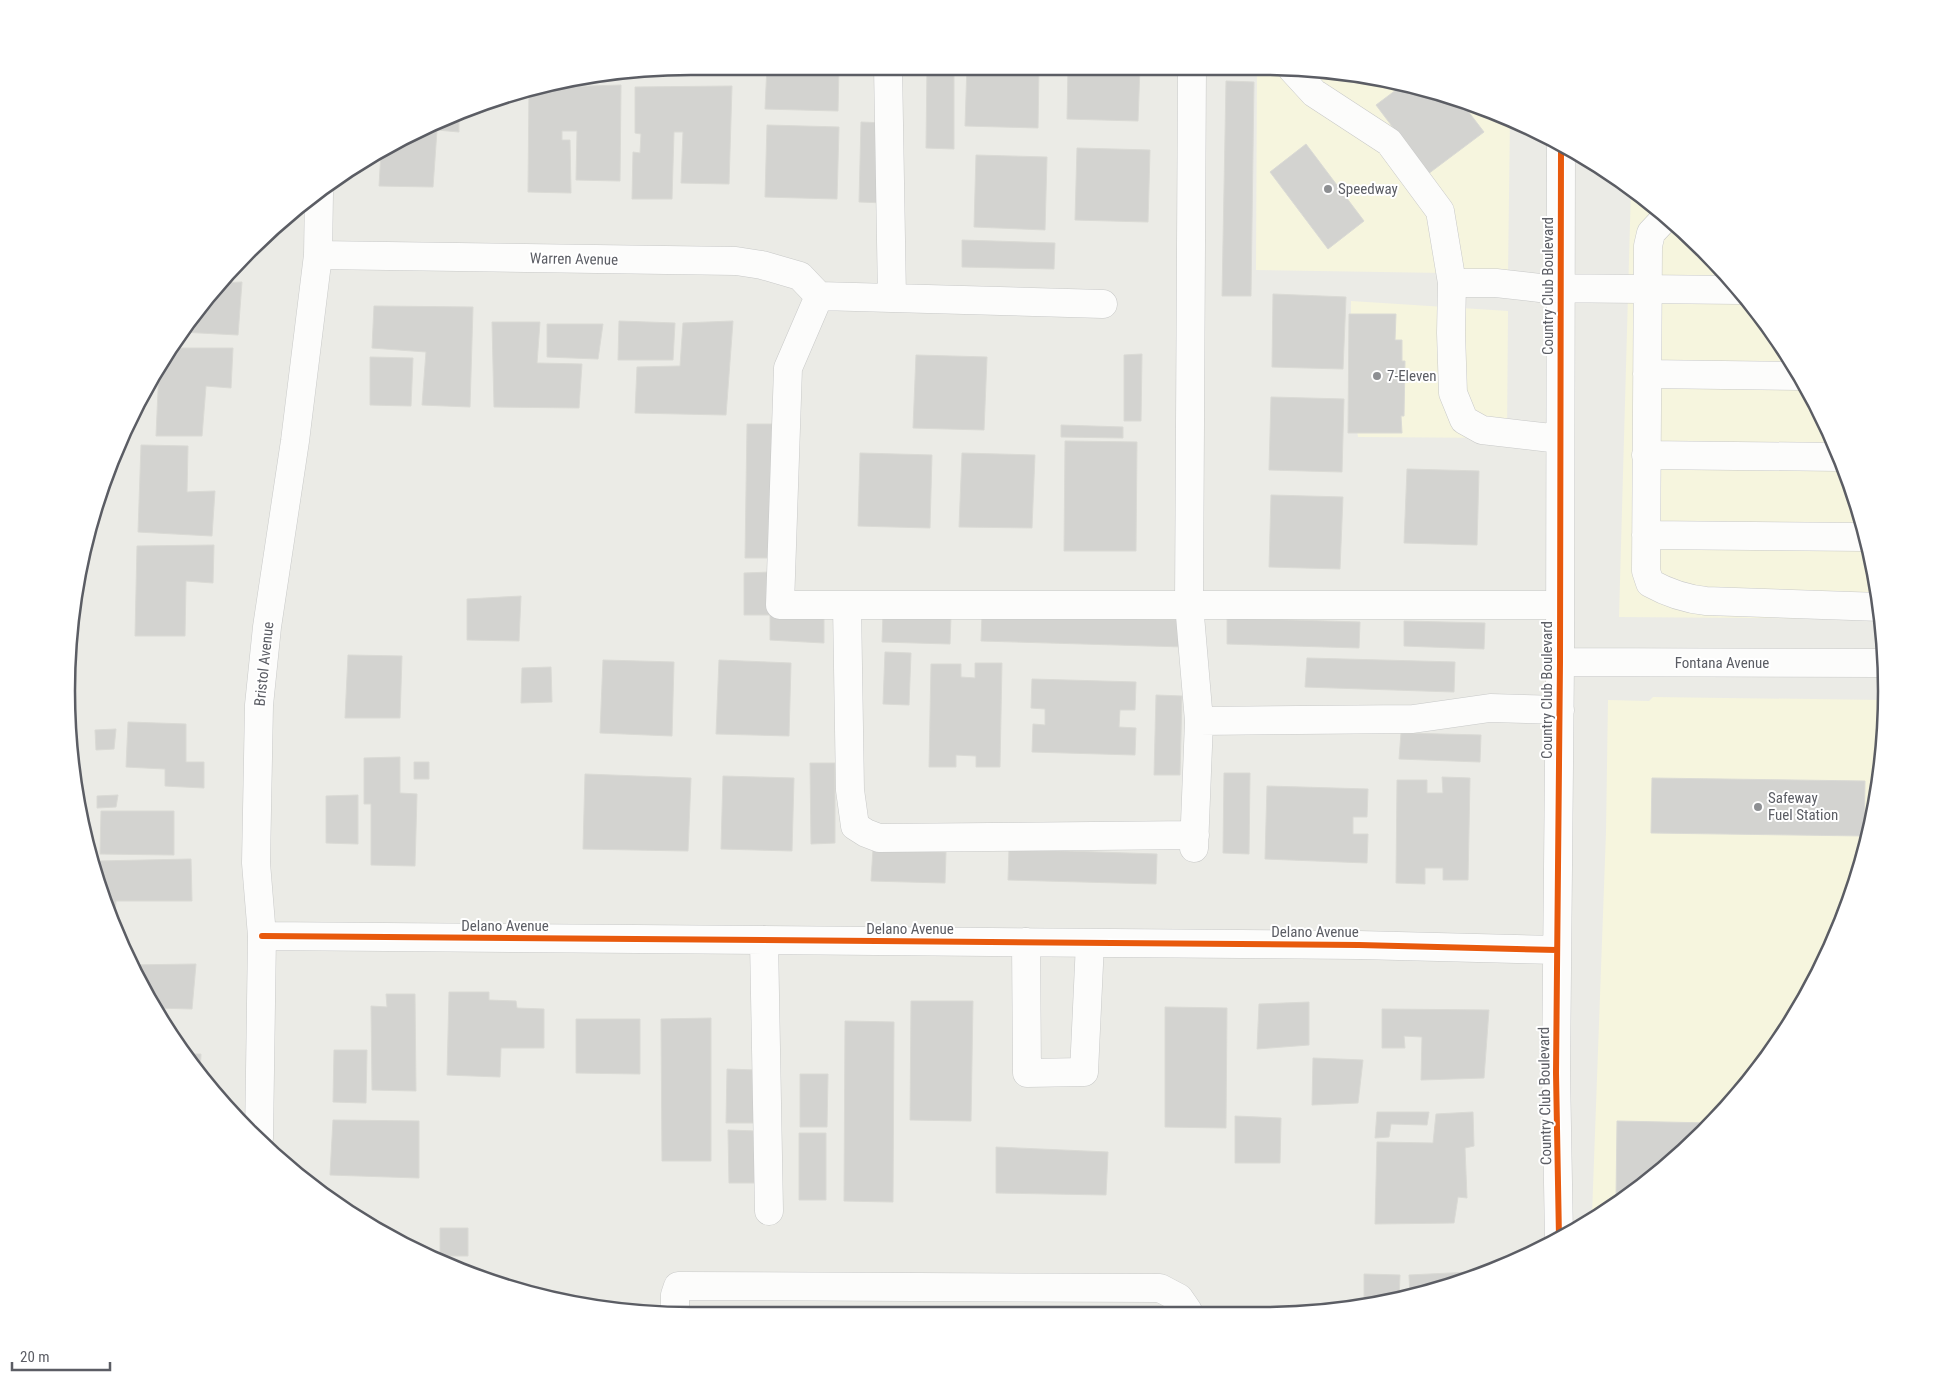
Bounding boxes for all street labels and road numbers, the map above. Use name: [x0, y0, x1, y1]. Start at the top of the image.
street label: Country Club Boulevard: [1539, 217, 1557, 355]
street label: Warren Avenue: [530, 249, 618, 269]
street label: Bristol Avenue: [251, 621, 277, 707]
street label: Country Club Boulevard: [1538, 621, 1556, 759]
street label: Fontana Avenue: [1675, 654, 1769, 672]
street label: Delano Avenue: [461, 917, 549, 935]
street label: Delano Avenue: [866, 920, 954, 938]
street label: Delano Avenue: [1271, 923, 1359, 941]
street label: Country Club Boulevard: [1535, 1027, 1555, 1165]

